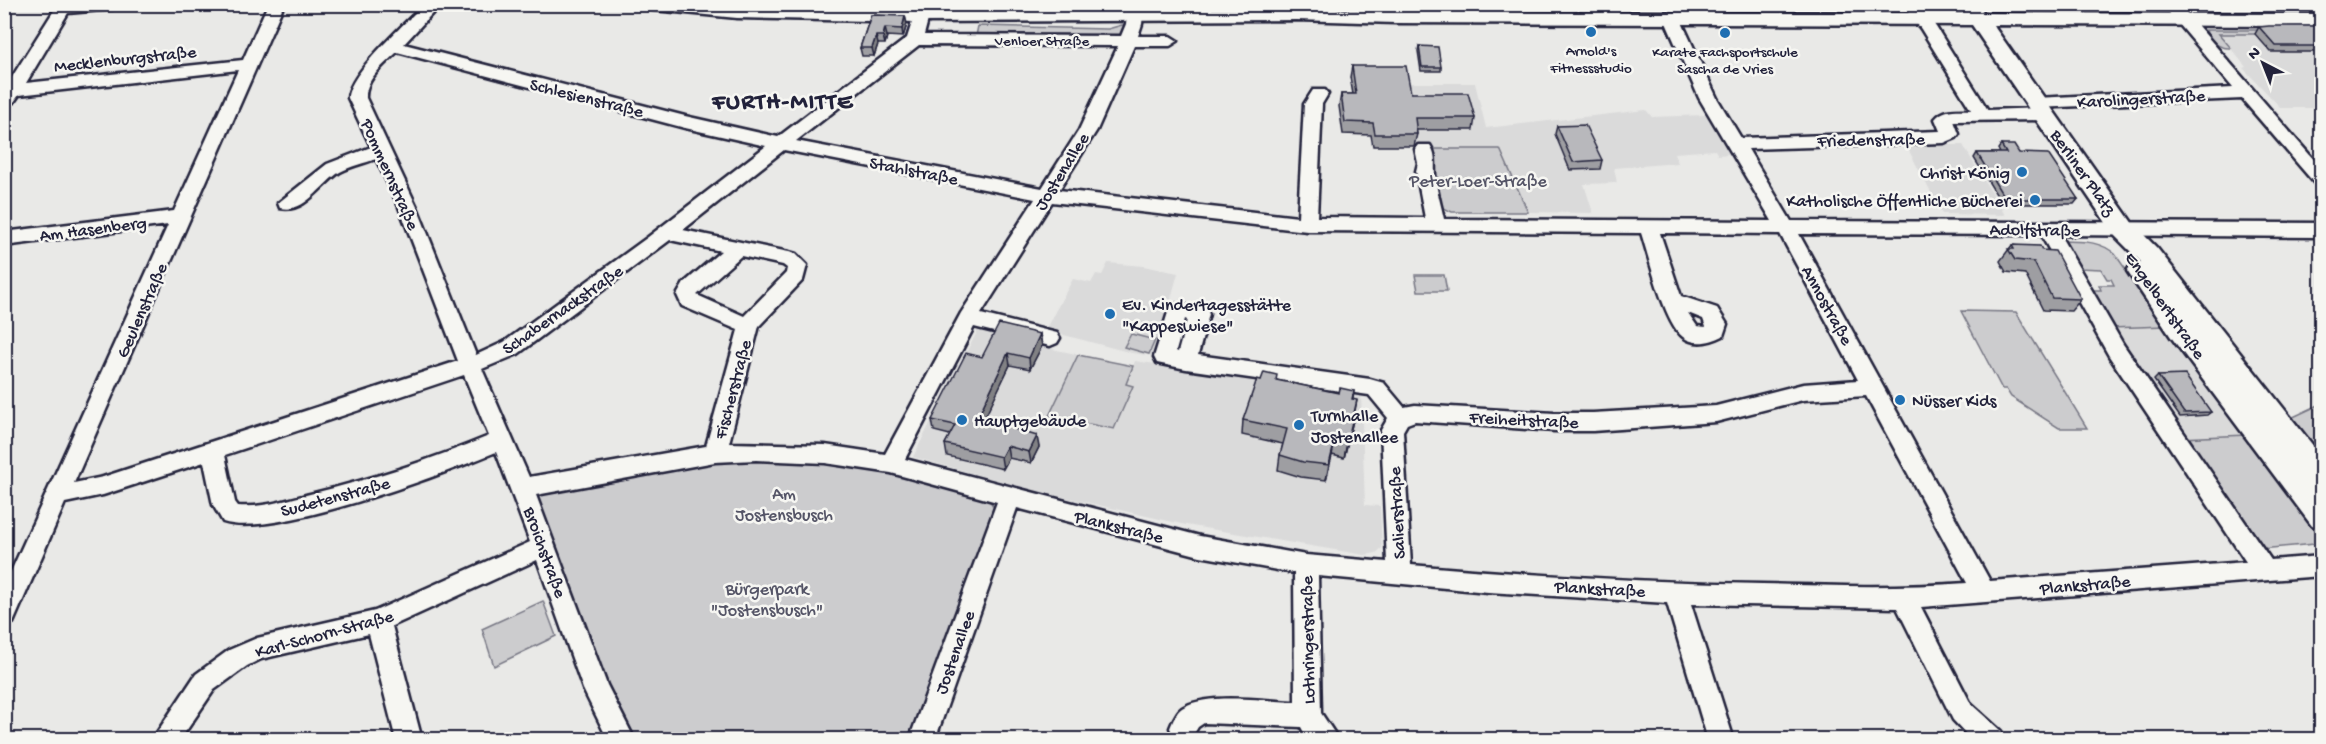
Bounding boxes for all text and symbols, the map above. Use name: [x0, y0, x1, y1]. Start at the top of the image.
marker: Arnold's Fitnessstudio: [1584, 25, 1598, 39]
marker: Karate Fachsportschule Sascha de Vries: [1718, 26, 1732, 40]
street label: Venloer Straße: [994, 33, 1089, 51]
north arrow: [2233, 33, 2293, 93]
street label: Mecklenburgstraße: [53, 43, 198, 78]
place label: Arnold's Fitnessstudio: [1549, 43, 1632, 78]
place label: Karate Fachsportschule Sascha de Vries: [1652, 44, 1798, 79]
text: N: [2245, 44, 2266, 65]
street label: Schlesienstraße: [527, 75, 646, 124]
street label: Karolingerstraße: [2076, 87, 2207, 114]
district label: FURTH-MITTE: [711, 89, 854, 118]
street label: Pommernstraße: [354, 115, 423, 235]
street label: Berliner Platz: [2044, 125, 2120, 221]
street label: Jostenallee: [1031, 129, 1096, 215]
street label: Friedenstraße: [1816, 130, 1926, 153]
street label: Stahlstraße: [867, 154, 960, 191]
place label: Christ König: [1920, 164, 2010, 185]
marker: Christ König: [2015, 165, 2029, 179]
park label: Peter-Loer-Straße: [1408, 172, 1547, 193]
place label: Katholische Öffentliche Bücherei: [1786, 192, 2023, 213]
marker: Katholische Öffentliche Bücherei: [2028, 193, 2042, 207]
street label: Am Hasenberg: [39, 213, 148, 247]
street label: Adolfstraße: [1989, 220, 2081, 243]
street label: Engelbertstraße: [2119, 249, 2209, 365]
street label: Geulenstraße: [113, 260, 174, 362]
street label: Schabernackstraße: [499, 261, 628, 361]
street label: Annostraße: [1795, 263, 1857, 350]
place label: Ev. Kindertagesstätte "Kappeswiese": [1122, 296, 1292, 338]
marker: Ev. Kindertagesstätte "Kappeswiese": [1103, 307, 1117, 321]
street label: Fischerstraße: [711, 337, 758, 442]
place label: Nüsser Kids: [1912, 392, 1998, 413]
marker: Nüsser Kids: [1893, 393, 1907, 407]
place label: Turnhalle Jostenallee: [1310, 407, 1399, 449]
street label: Freiheitstraße: [1468, 408, 1580, 435]
place label: Hauptgebäude: [974, 412, 1087, 433]
marker: Hauptgebäude: [955, 413, 969, 427]
marker: Turnhalle Jostenallee: [1292, 418, 1306, 432]
street label: Salierstraße: [1386, 465, 1411, 560]
street label: Sudetenstraße: [279, 474, 393, 523]
park label: Am Jostensbusch: [735, 485, 833, 527]
street label: Broichstraße: [517, 504, 570, 602]
street label: Plankstraße: [1071, 507, 1166, 550]
street label: Plankstraße: [2038, 572, 2132, 601]
street label: Lothringerstraße: [1298, 575, 1321, 704]
street label: Plankstraße: [1553, 578, 1647, 603]
park label: Bürgerpark "Jostensbusch": [711, 580, 823, 622]
street label: Karl-Schorn-Straße: [253, 607, 397, 664]
street label: Jostenallee: [932, 608, 981, 697]

